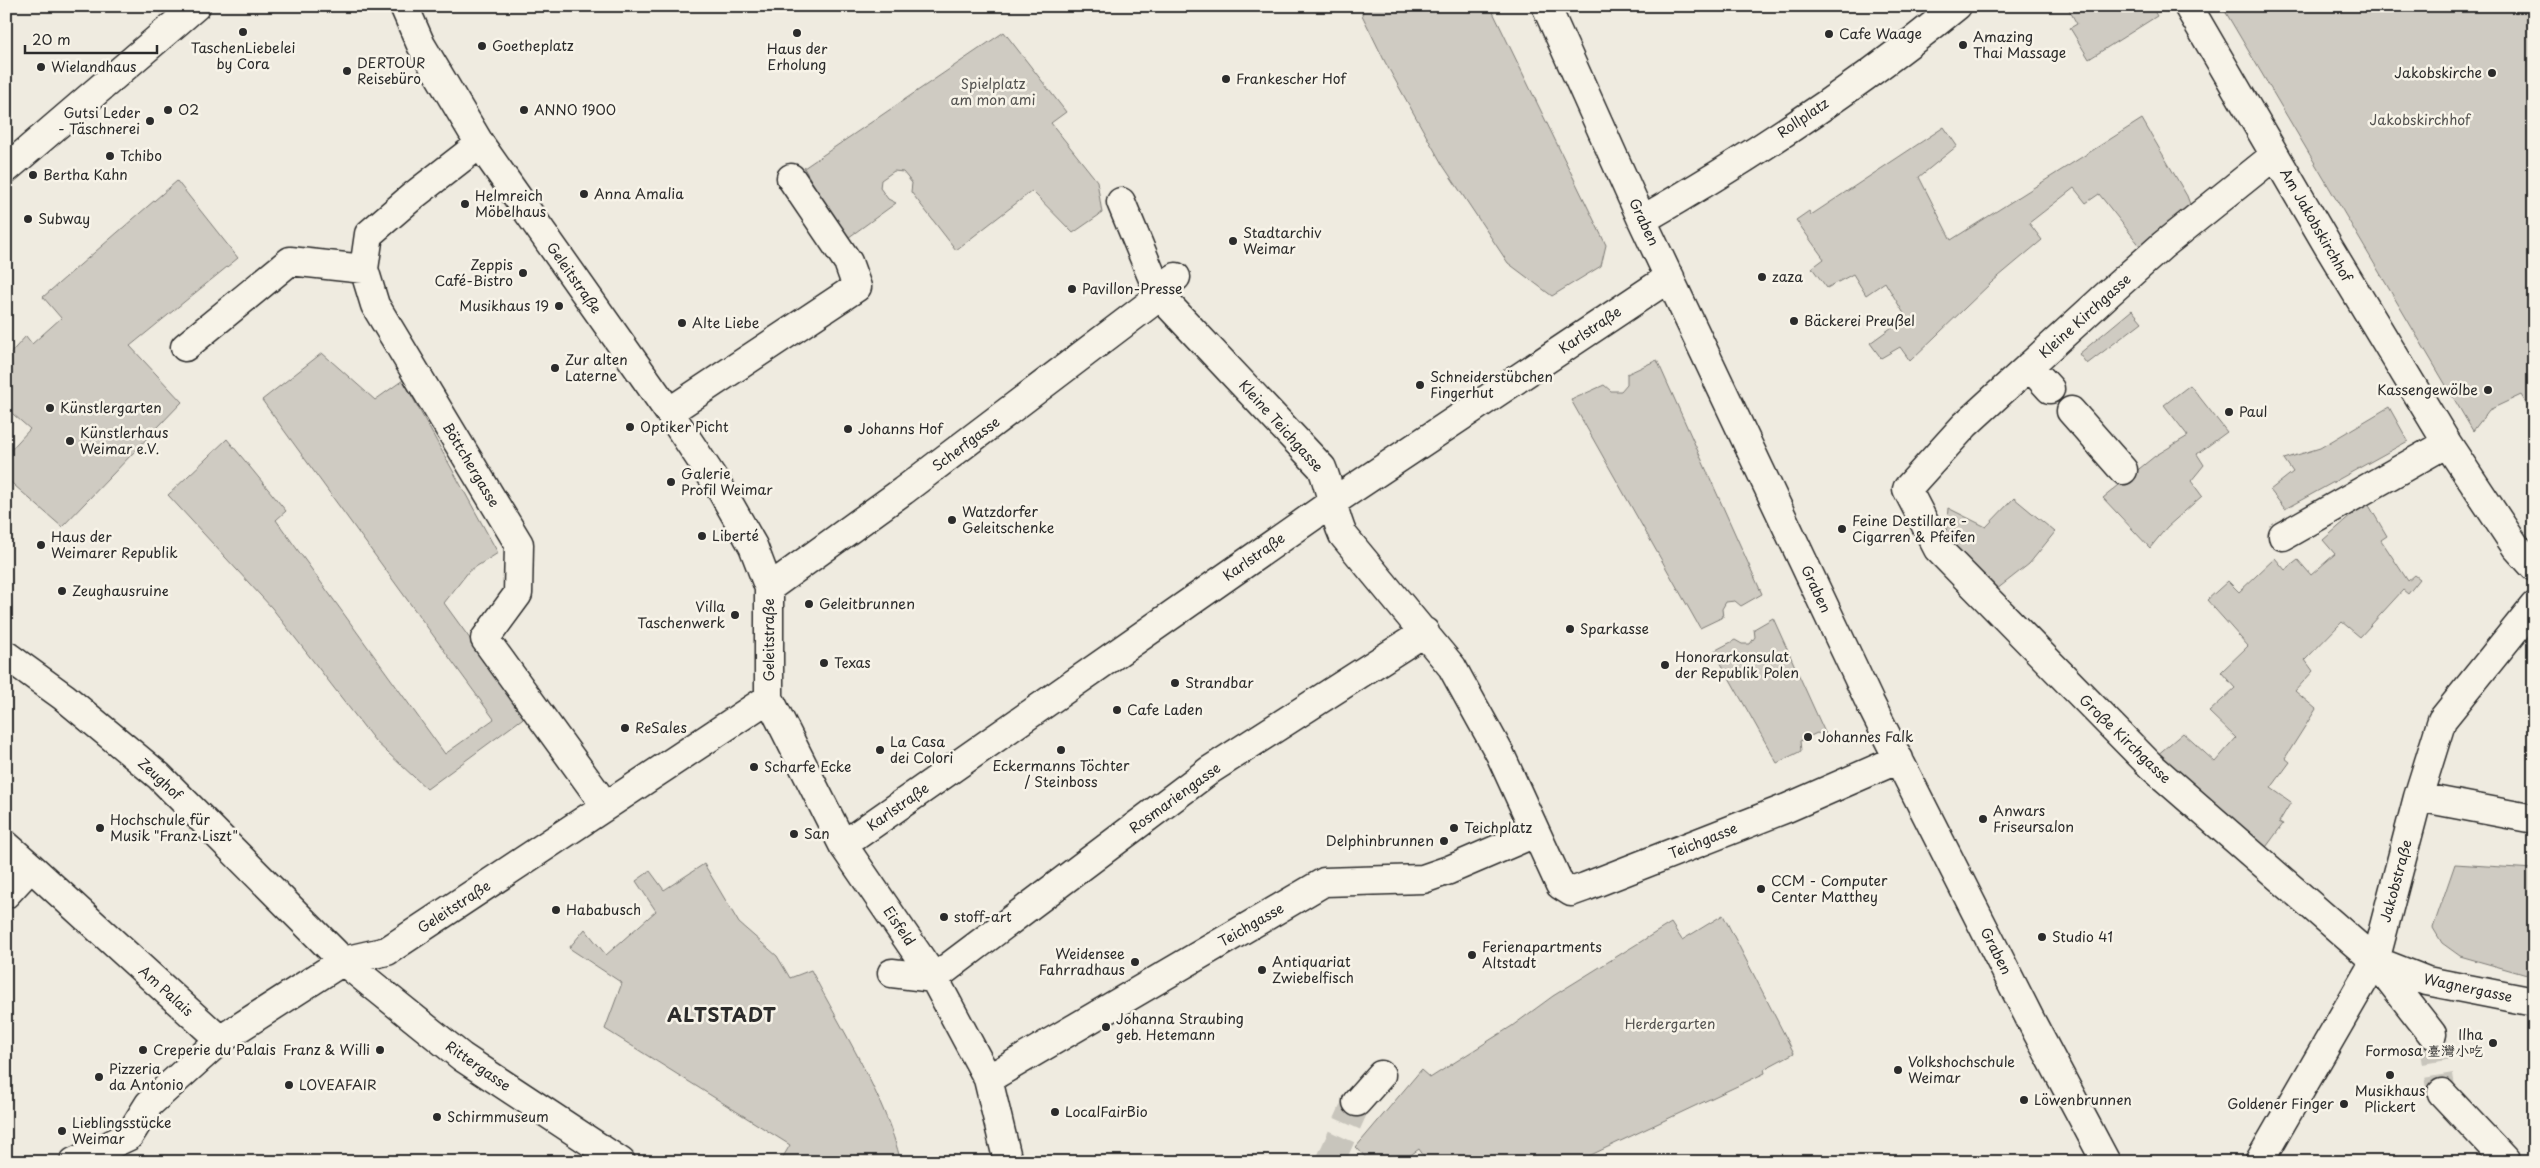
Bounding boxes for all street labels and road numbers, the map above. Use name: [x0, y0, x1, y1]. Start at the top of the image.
street label: Rollplatz: [1773, 92, 1833, 143]
street label: Am Jakobskirchhof: [2275, 164, 2358, 287]
street label: Graben: [1624, 194, 1665, 249]
street label: Geleitstraße: [542, 238, 607, 318]
street label: Kleine Kirchgasse: [2034, 269, 2135, 363]
street label: Karlstraße: [1554, 301, 1625, 358]
street label: Kleine Teichgasse: [1234, 375, 1328, 476]
street label: Scherfgasse: [927, 411, 1004, 476]
street label: Böttchergasse: [438, 418, 505, 511]
street label: Karlstraße: [1218, 527, 1289, 586]
street label: Graben: [1796, 561, 1837, 616]
street label: Geleitstraße: [758, 598, 779, 682]
street label: Große Kirchgasse: [2075, 689, 2176, 788]
street label: Zeughof: [134, 753, 188, 806]
street label: Rosmariengasse: [1125, 757, 1225, 838]
street label: Karlstraße: [862, 777, 933, 836]
street label: Teichgasse: [1665, 817, 1740, 864]
street label: Jakobstraße: [2374, 837, 2417, 925]
street label: Geleitstraße: [413, 875, 494, 938]
street label: Teichgasse: [1214, 897, 1287, 952]
street label: Eisfeld: [879, 902, 920, 950]
street label: Graben: [1976, 924, 2017, 978]
street label: Am Palais: [134, 960, 198, 1021]
street label: Wagnergasse: [2422, 968, 2514, 1007]
street label: Rittergasse: [441, 1035, 515, 1096]

